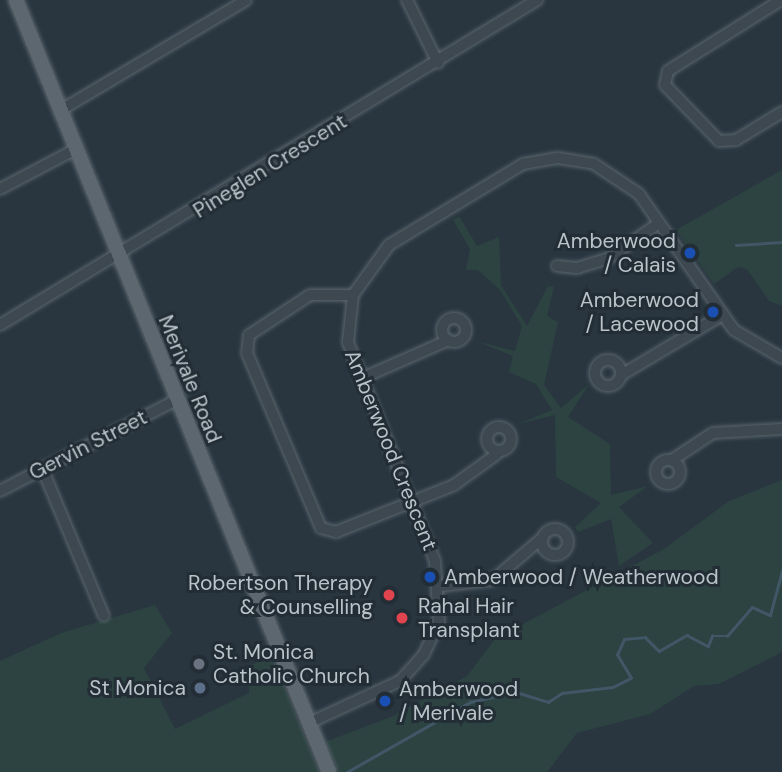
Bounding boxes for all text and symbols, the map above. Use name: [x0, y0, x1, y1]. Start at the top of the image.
street label: Pineglen Crescent: [189, 109, 351, 223]
place label: Amberwood / Calais: [557, 228, 676, 278]
marker: Amberwood / Calais: [682, 245, 698, 261]
place label: Amberwood / Lacewood: [580, 287, 699, 337]
marker: Amberwood / Lacewood: [705, 304, 721, 320]
street label: Merivale Road: [153, 311, 227, 447]
street label: Amberwood Crescent: [339, 346, 443, 554]
street label: Gervin Street: [25, 405, 151, 485]
place label: Amberwood / Weatherwood: [444, 564, 719, 590]
marker: Amberwood / Weatherwood: [422, 569, 438, 585]
place label: Robertson Therapy & Counselling: [188, 570, 373, 620]
marker: Robertson Therapy & Counselling: [379, 585, 399, 605]
place label: Rahal Hair Transplant: [418, 593, 520, 643]
marker: Rahal Hair Transplant: [392, 608, 412, 628]
place label: St. Monica Catholic Church: [213, 639, 370, 689]
marker: St. Monica Catholic Church: [191, 656, 207, 672]
place label: St Monica: [89, 675, 186, 701]
place label: Amberwood / Merivale: [399, 676, 518, 726]
marker: St Monica: [192, 680, 208, 696]
marker: Amberwood / Merivale: [377, 693, 393, 709]

